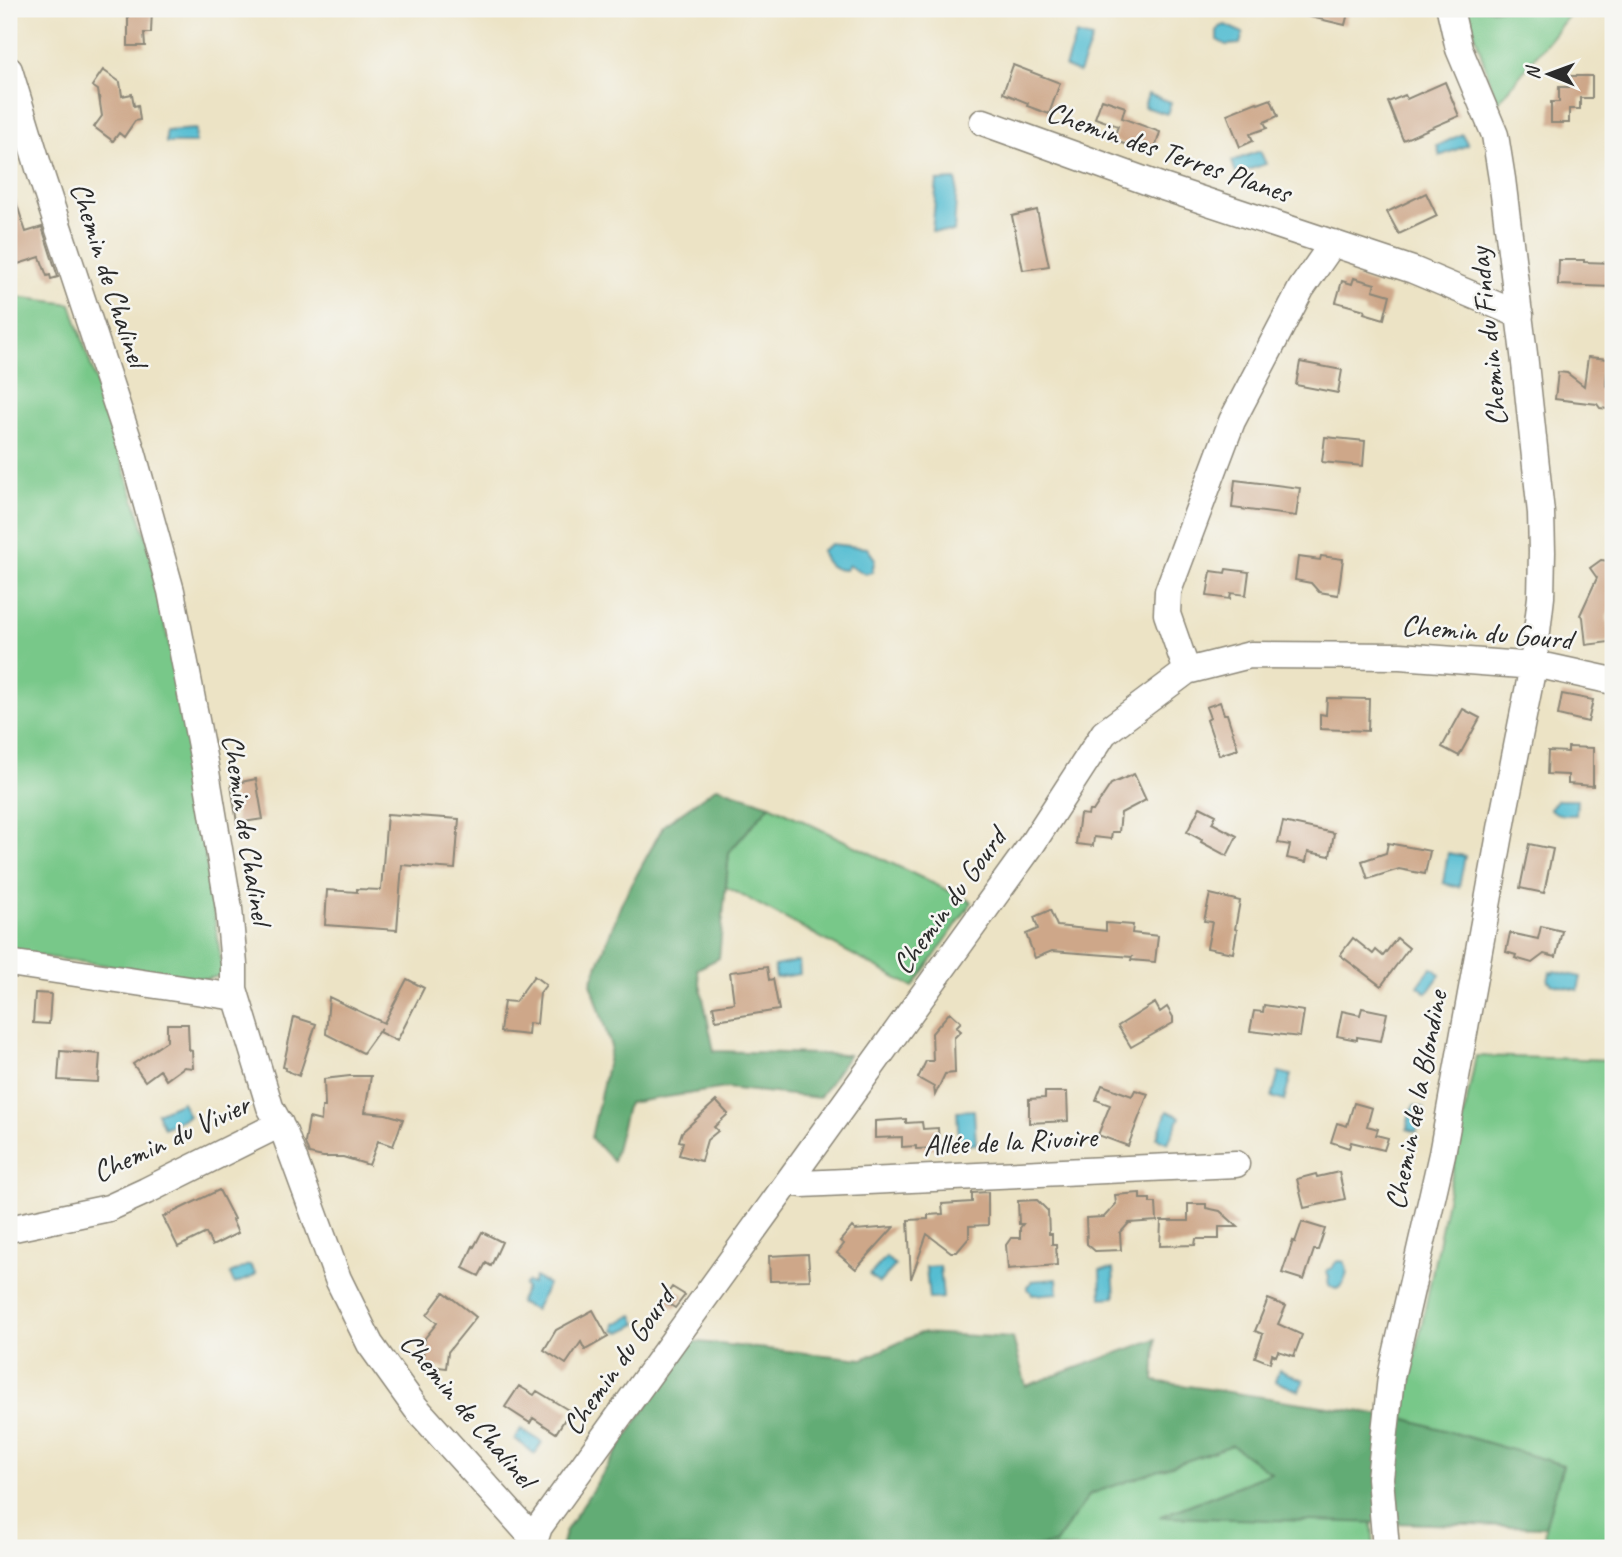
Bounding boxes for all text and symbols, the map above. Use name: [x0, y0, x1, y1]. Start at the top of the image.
north arrow: [1514, 38, 1584, 108]
text: N: [1521, 64, 1545, 80]
street label: Chemin des Terres Planes: [1042, 92, 1299, 213]
street label: Chemin de Chalinel: [61, 177, 158, 376]
street label: Chemin du Finday: [1459, 243, 1516, 428]
street label: Chemin du Gourd: [1400, 606, 1578, 659]
street label: Chemin de Chalinel: [213, 732, 281, 931]
street label: Chemin du Gourd: [883, 817, 1017, 982]
street label: Chemin de la Blondine: [1376, 985, 1456, 1213]
street label: Chemin du Vivier: [86, 1084, 258, 1191]
street label: Allée de la Rivoire: [922, 1117, 1100, 1165]
street label: Chemin du Gourd: [553, 1276, 685, 1442]
street label: Chemin de Chalinel: [392, 1325, 547, 1499]

